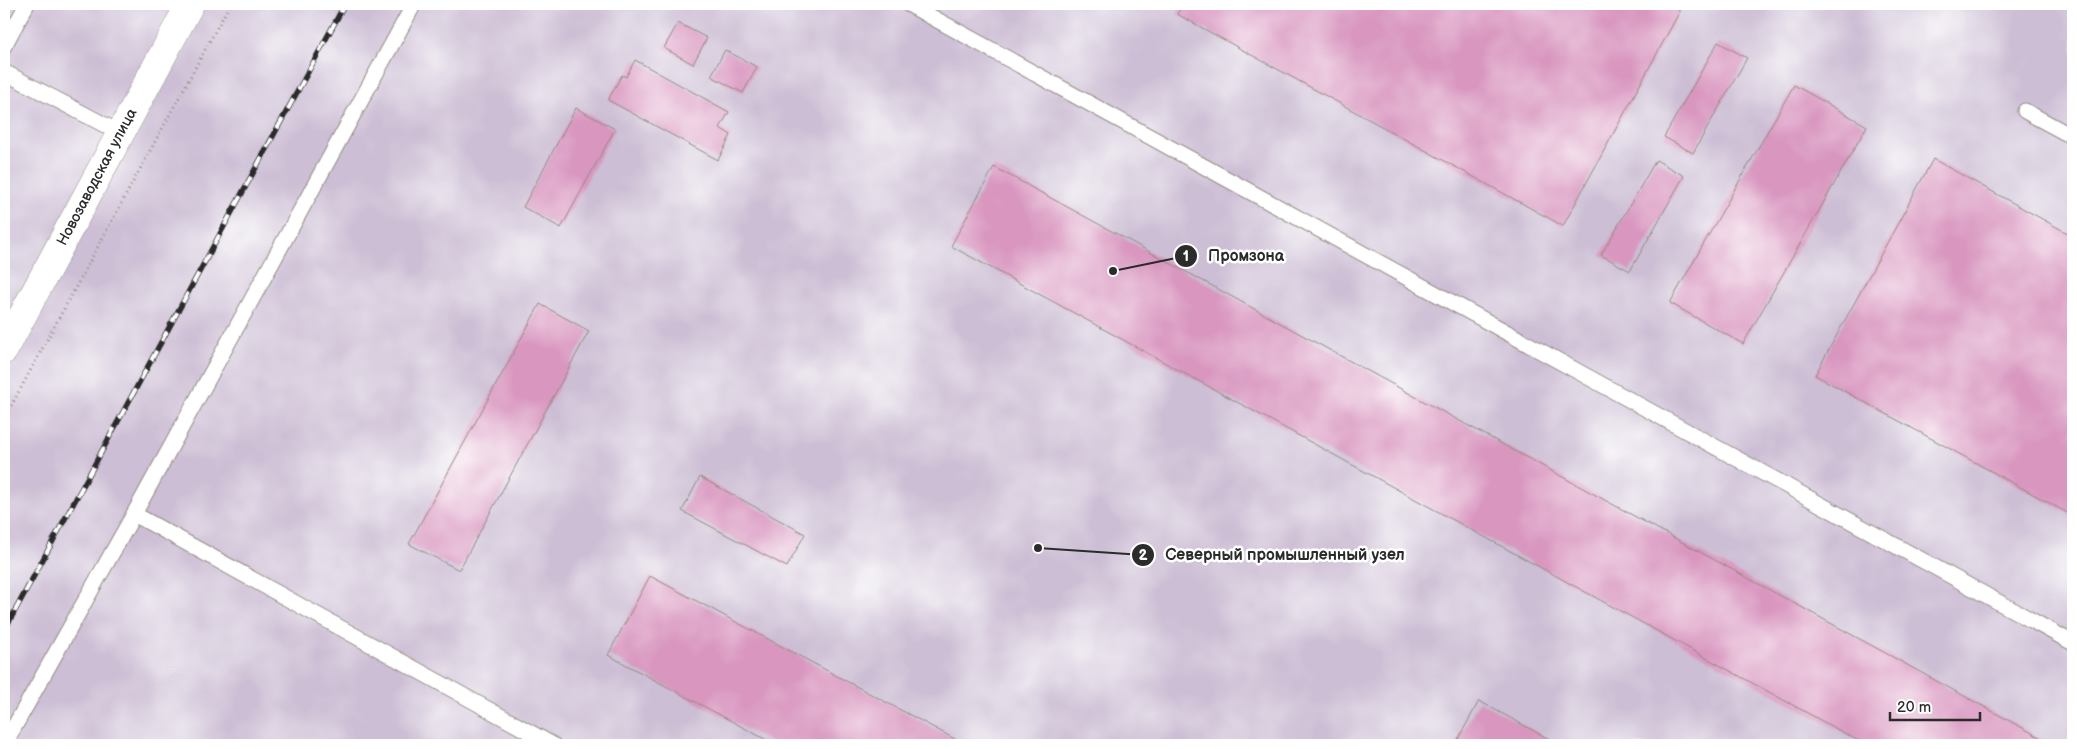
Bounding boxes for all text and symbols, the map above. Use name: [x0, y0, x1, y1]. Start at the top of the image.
street label: Новозаводская улица: [53, 105, 141, 249]
callout: Промзона: [1173, 240, 1294, 271]
text: 1: [1183, 247, 1189, 266]
text: Промзона: [1208, 247, 1285, 266]
callout: Северный промышленный узел: [1131, 539, 1415, 570]
text: 2: [1139, 546, 1148, 565]
text: Северный промышленный узел: [1165, 546, 1405, 565]
scale bar: [1890, 689, 1980, 721]
text: 20 m: [1897, 698, 1931, 717]

